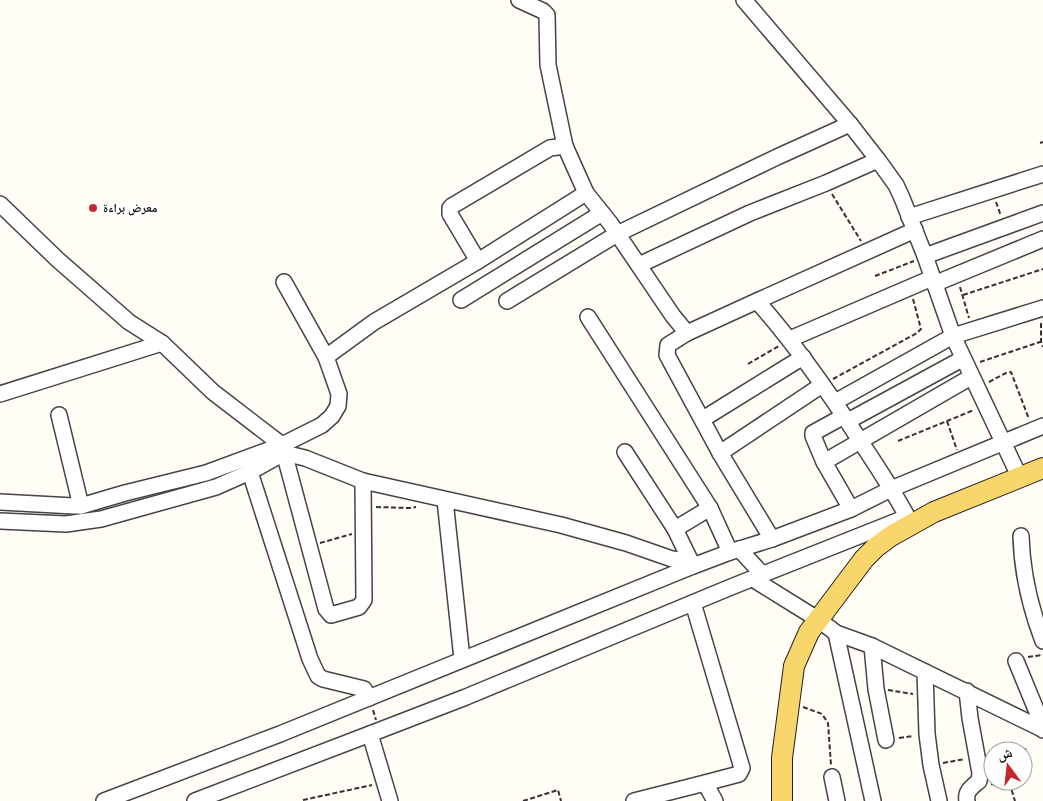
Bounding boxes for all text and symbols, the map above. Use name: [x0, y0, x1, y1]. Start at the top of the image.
place label: معرض براءة: [103, 201, 158, 216]
marker: معرض براءة: [87, 202, 99, 214]
north arrow: [983, 741, 1033, 791]
text: ش: [995, 744, 1014, 764]

